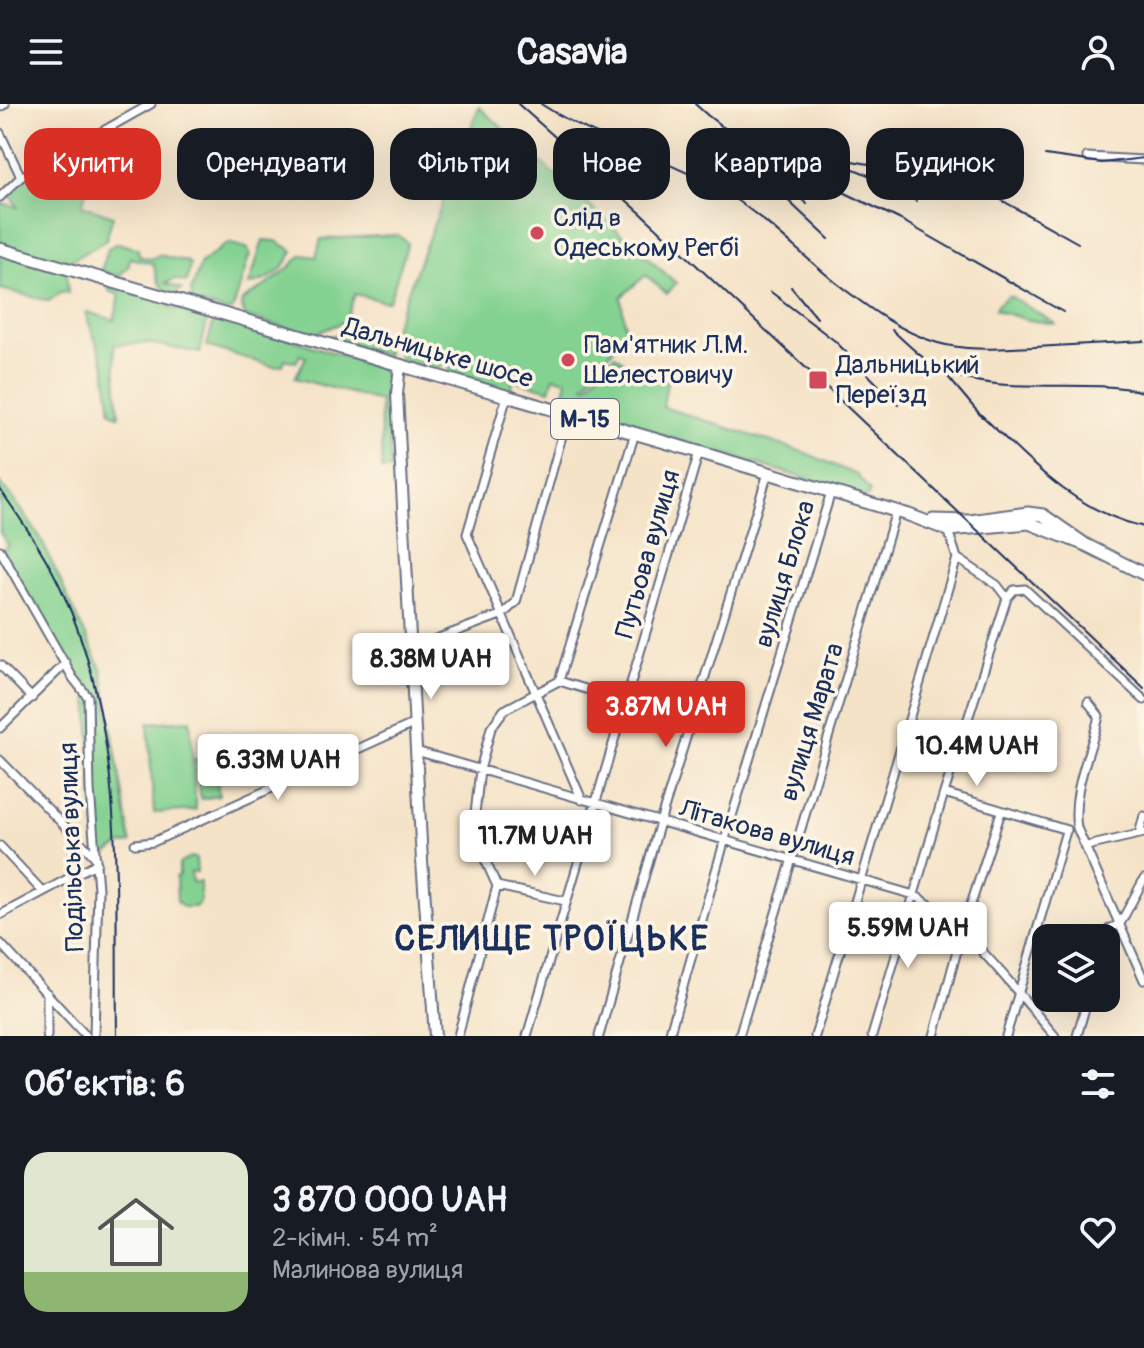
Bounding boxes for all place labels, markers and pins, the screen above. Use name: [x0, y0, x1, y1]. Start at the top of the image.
place label: Слід в Одеському Регбі: [553, 202, 739, 264]
marker: Слід в Одеському Регбі: [528, 224, 546, 242]
place label: Пам'ятник Л.М. Шелестовичу: [584, 329, 749, 391]
place label: Дальницький Переїзд: [835, 349, 980, 411]
marker: Пам'ятник Л.М. Шелестовичу: [559, 351, 577, 369]
marker: Дальницький Переїзд: [807, 369, 829, 391]
pin: 8.38M UAH: [339, 633, 523, 701]
pin: 3.87M UAH: [574, 681, 758, 749]
pin: 10.4M UAH: [885, 720, 1069, 788]
pin: 6.33M UAH: [186, 734, 370, 802]
pin: 11.7M UAH: [443, 810, 627, 878]
pin: 5.59M UAH: [816, 902, 1000, 970]

